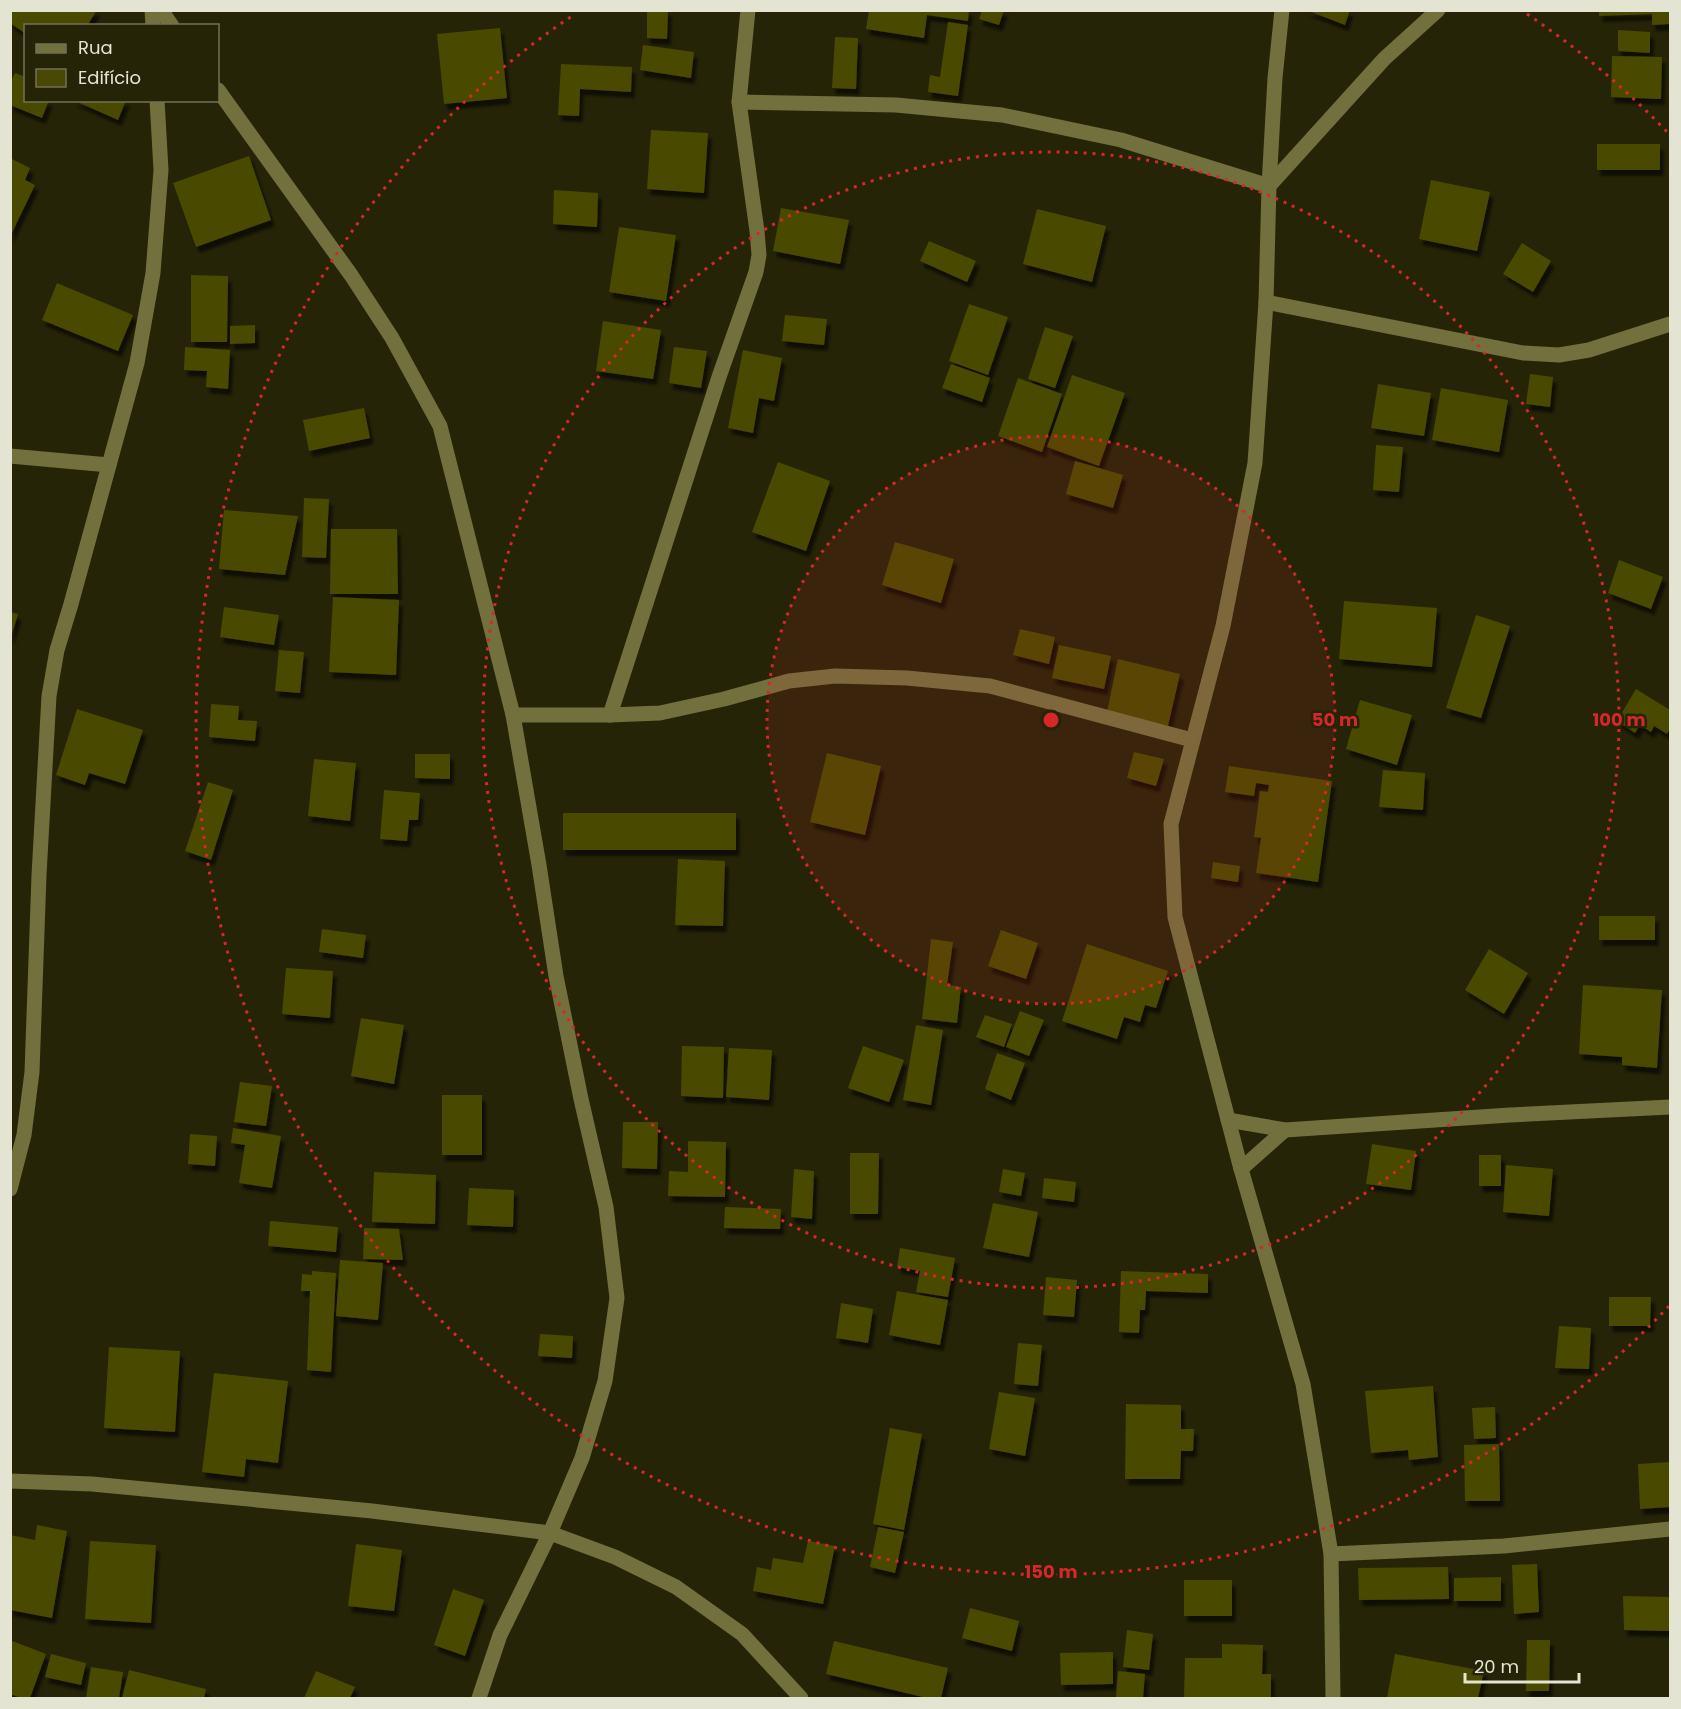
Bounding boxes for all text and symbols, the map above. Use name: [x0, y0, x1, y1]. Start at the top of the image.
legend: [24, 24, 219, 102]
text: Rua: [78, 35, 113, 60]
text: Edifício: [78, 65, 141, 90]
text: 50 m: [1312, 707, 1358, 732]
text: 100 m: [1592, 707, 1646, 732]
centre of rings: [1041, 710, 1061, 730]
text: 150 m: [1024, 1559, 1078, 1584]
scale bar: [1465, 1646, 1579, 1684]
text: 20 m: [1474, 1654, 1519, 1679]

